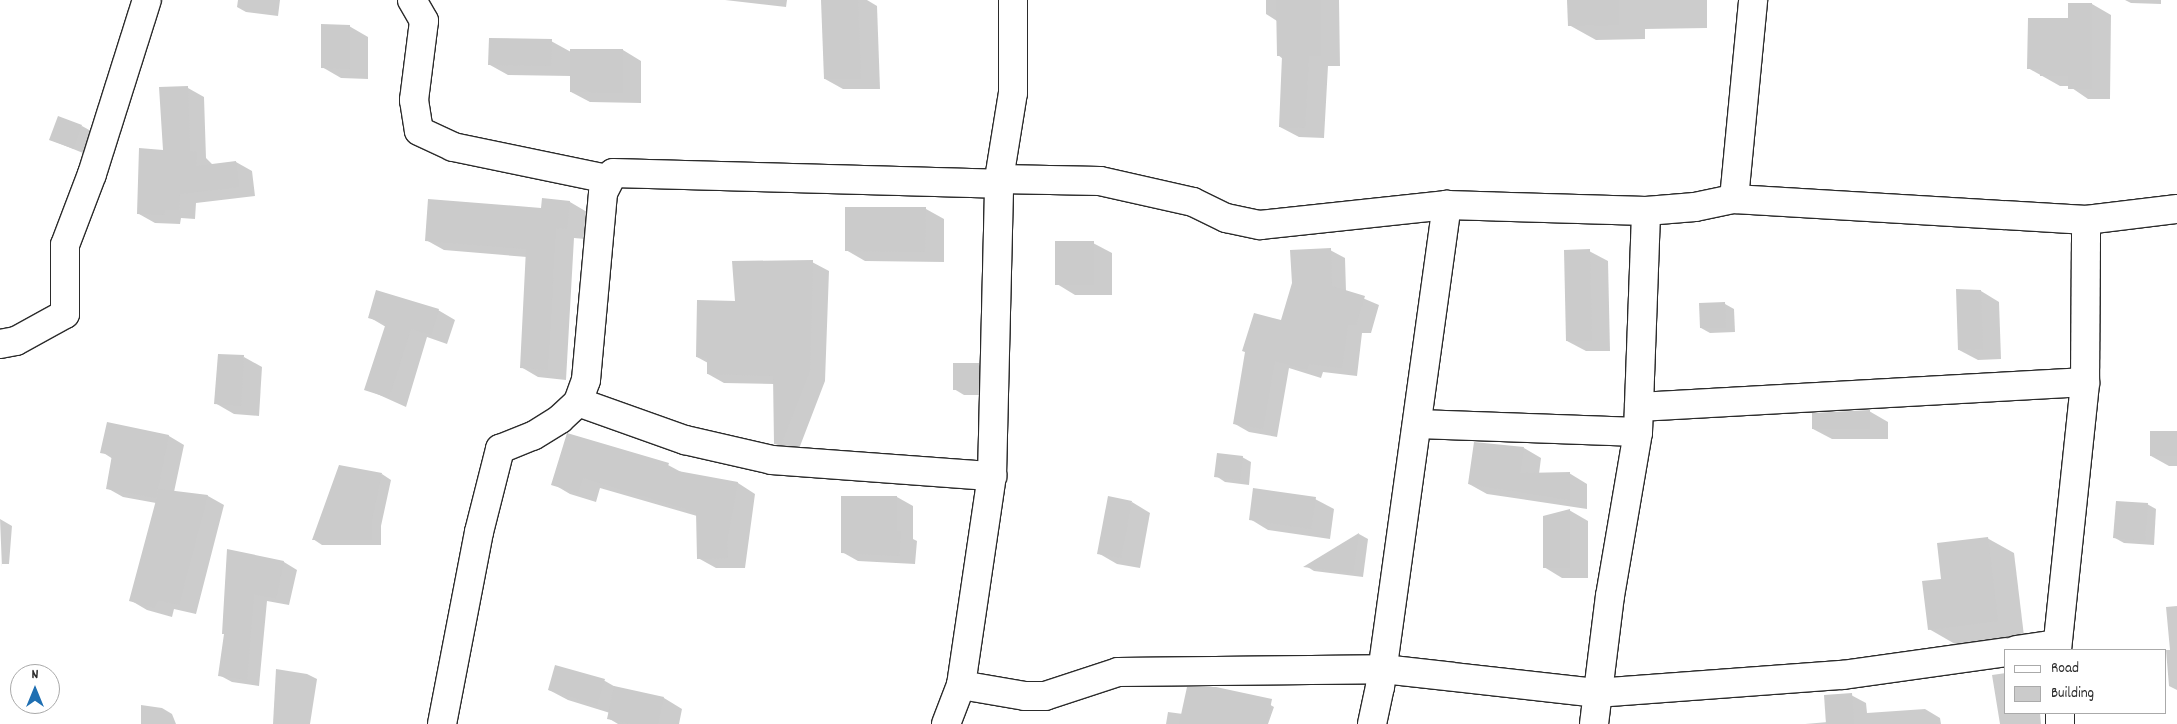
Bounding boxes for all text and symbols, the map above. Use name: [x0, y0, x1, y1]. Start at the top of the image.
legend: [2004, 649, 2167, 714]
text: Road: [2051, 658, 2079, 680]
north arrow: [10, 664, 60, 714]
text: N: [32, 665, 38, 685]
text: Building: [2051, 683, 2094, 705]

